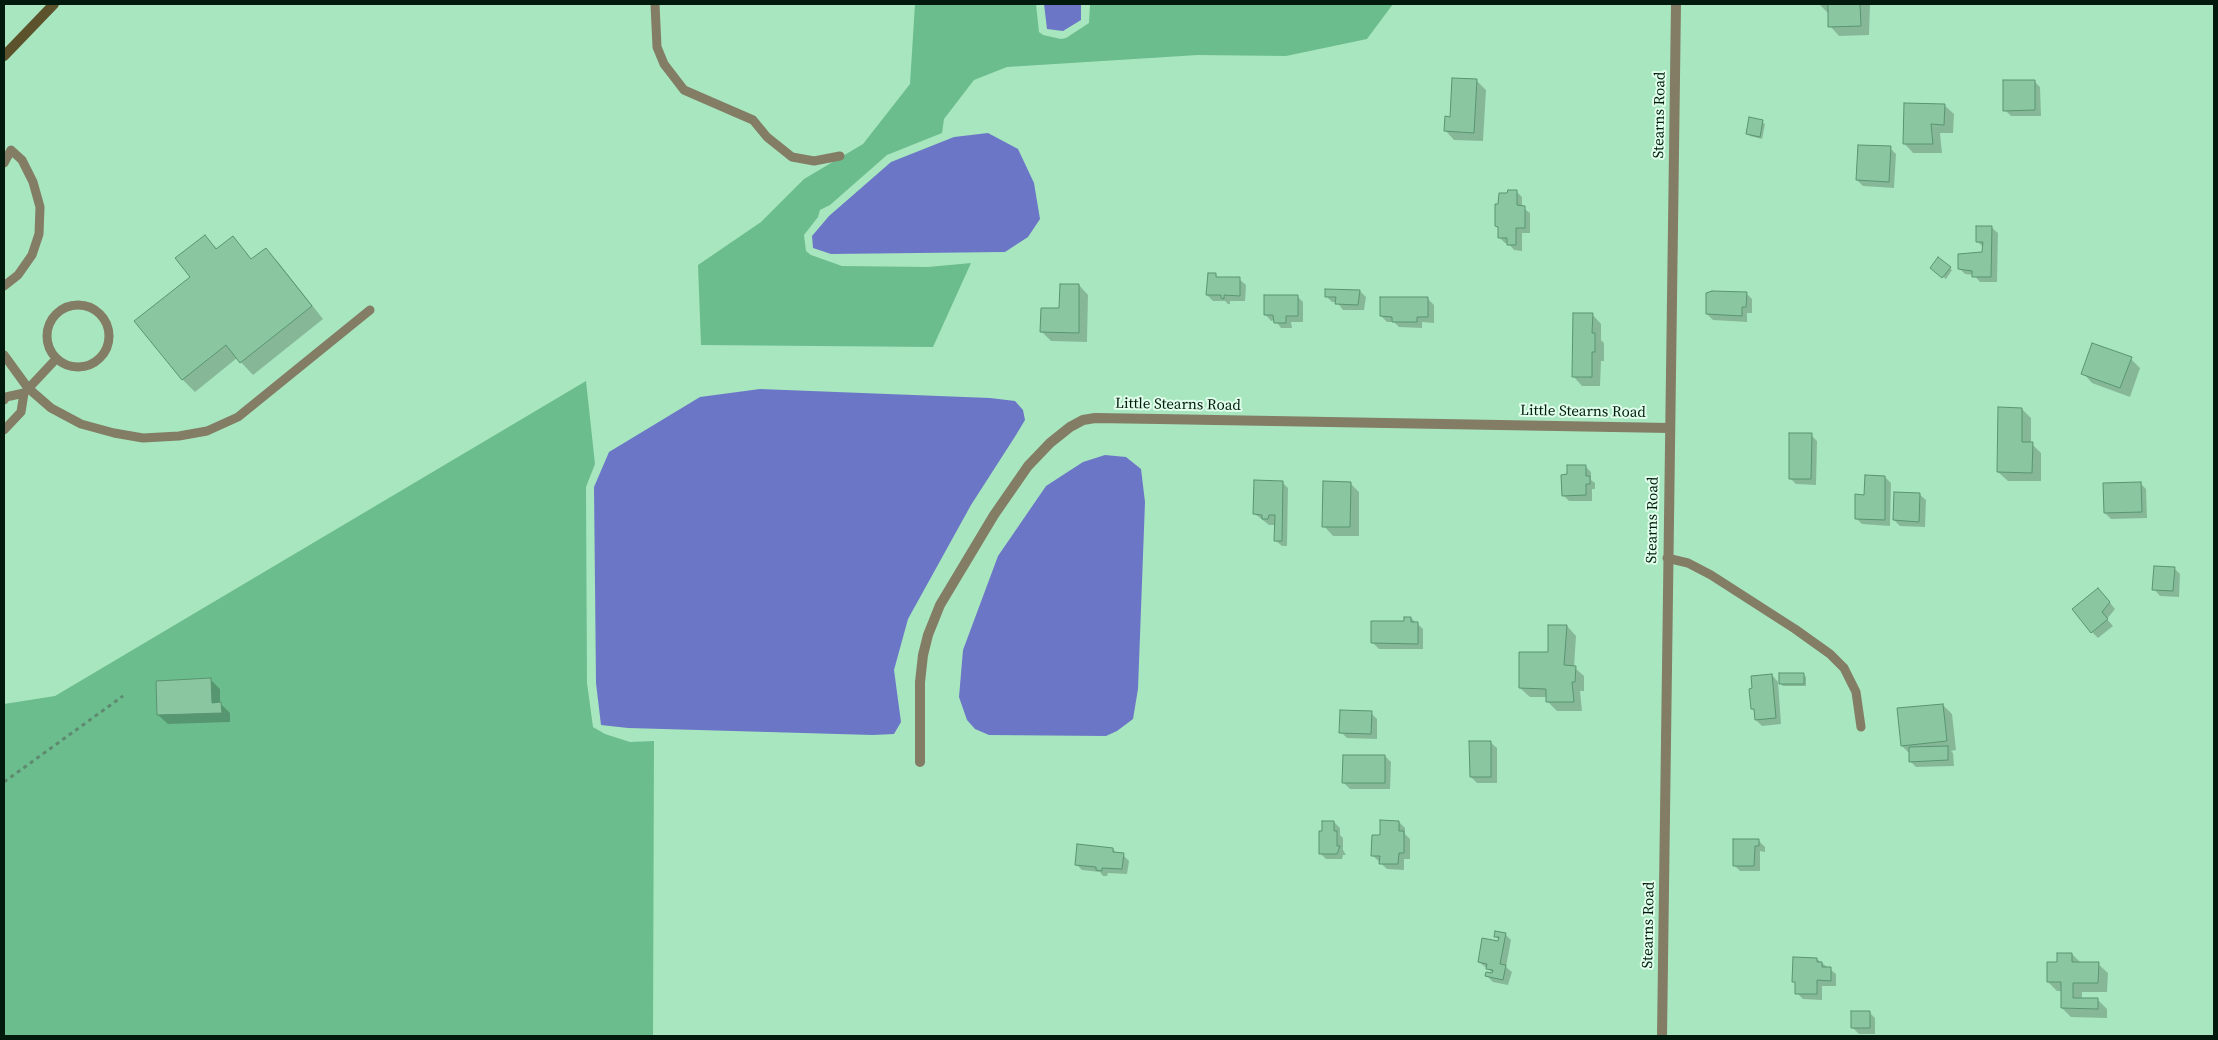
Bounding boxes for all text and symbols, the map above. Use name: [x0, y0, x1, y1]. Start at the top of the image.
street label: Stearns Road: [1650, 71, 1670, 159]
street label: Little Stearns Road: [1115, 395, 1241, 415]
street label: Little Stearns Road: [1520, 402, 1646, 422]
street label: Stearns Road: [1643, 476, 1663, 564]
street label: Stearns Road: [1639, 881, 1659, 969]

